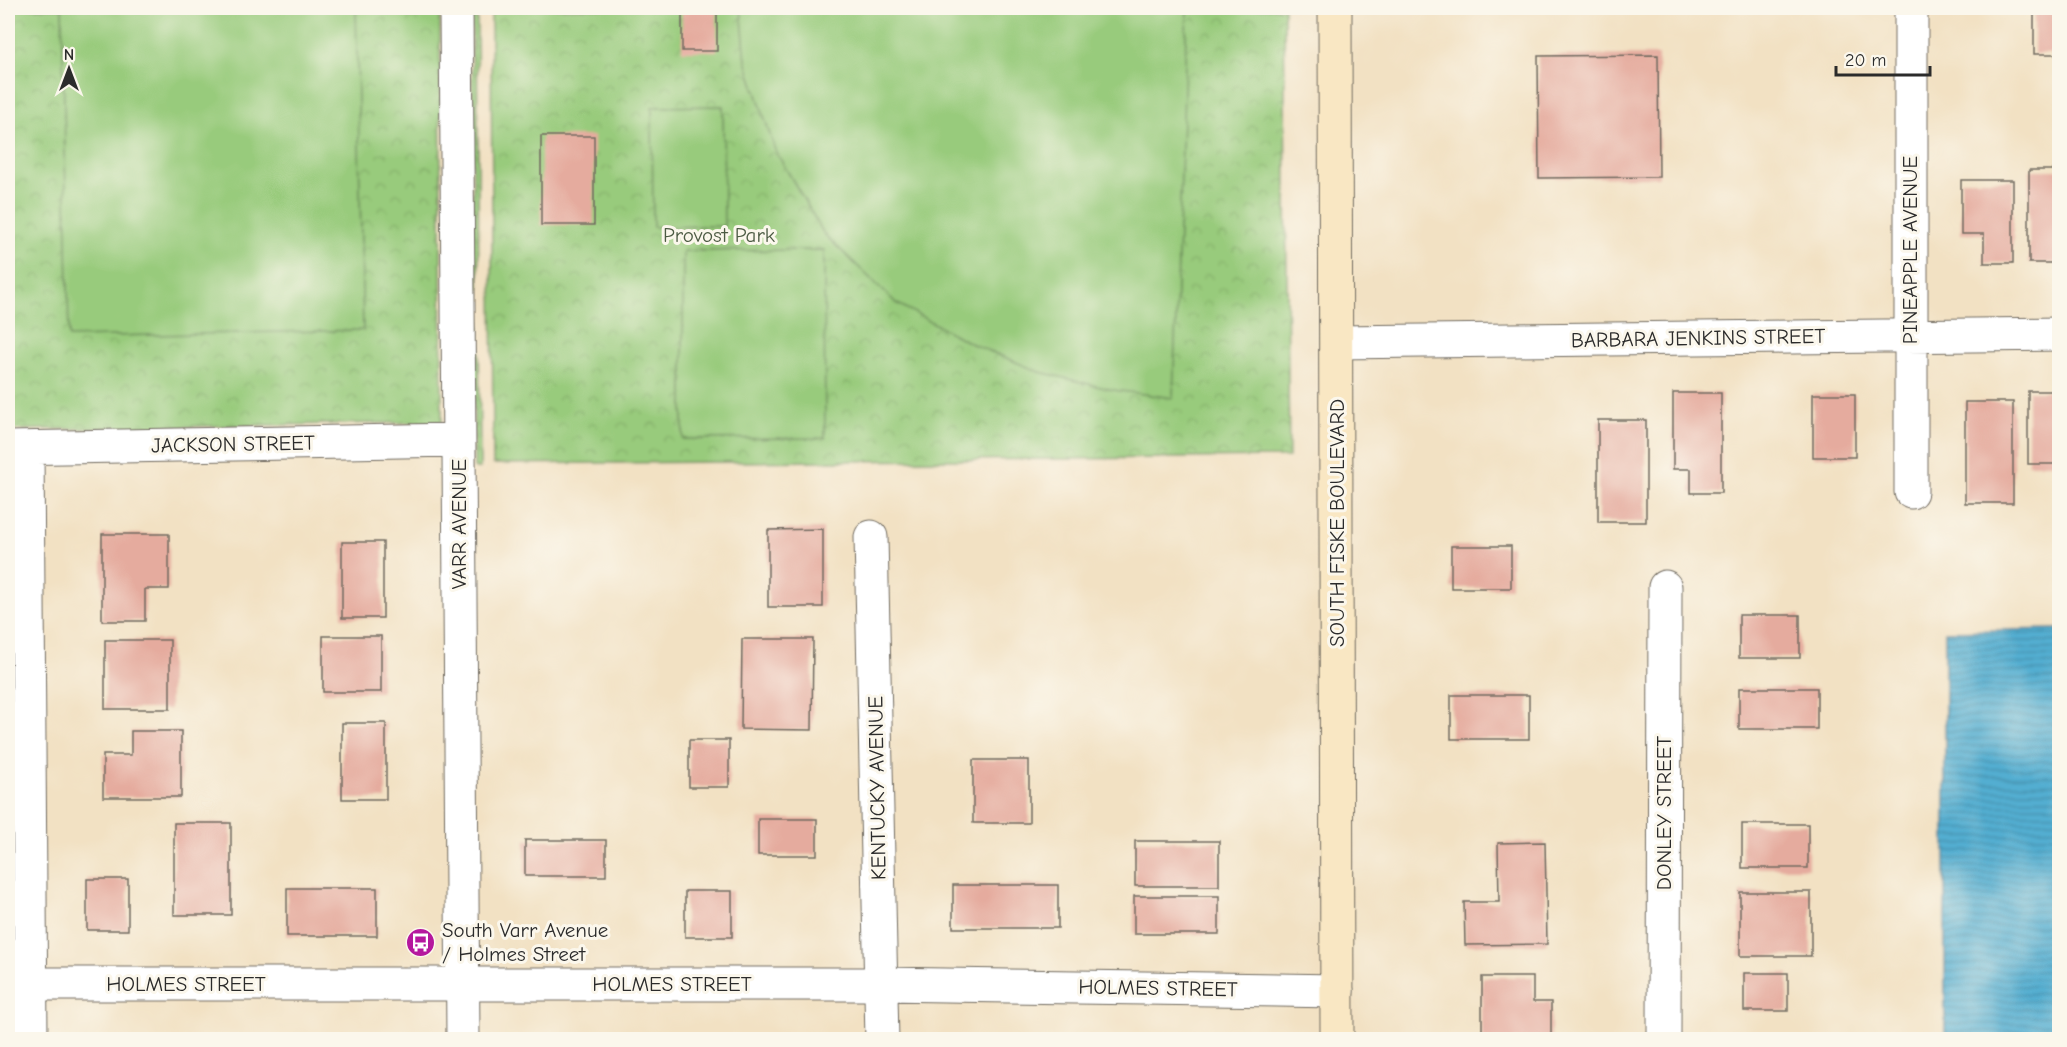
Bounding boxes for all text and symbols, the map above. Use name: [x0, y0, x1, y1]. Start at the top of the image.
north arrow: [39, 39, 99, 99]
scale bar: [1836, 39, 1930, 77]
text: N: [64, 46, 74, 64]
text: 20 m: [1845, 50, 1886, 71]
street label: PINEAPPLE AVENUE: [1898, 156, 1922, 344]
park label: Provost Park: [663, 223, 775, 247]
street label: BARBARA JENKINS STREET: [1571, 324, 1825, 352]
street label: SOUTH FISKE BOULEVARD: [1325, 399, 1349, 647]
street label: JACKSON STREET: [151, 431, 315, 457]
street label: VARR AVENUE: [447, 459, 471, 589]
street label: KENTUCKY AVENUE: [863, 696, 891, 880]
street label: DONLEY STREET: [1652, 736, 1676, 890]
place label: South Varr Avenue / Holmes Street: [442, 918, 608, 966]
bus stop icon: South Varr Avenue / Holmes Street: [405, 926, 437, 958]
street label: HOLMES STREET: [106, 972, 266, 996]
street label: HOLMES STREET: [592, 972, 752, 996]
street label: HOLMES STREET: [1078, 975, 1238, 1001]

